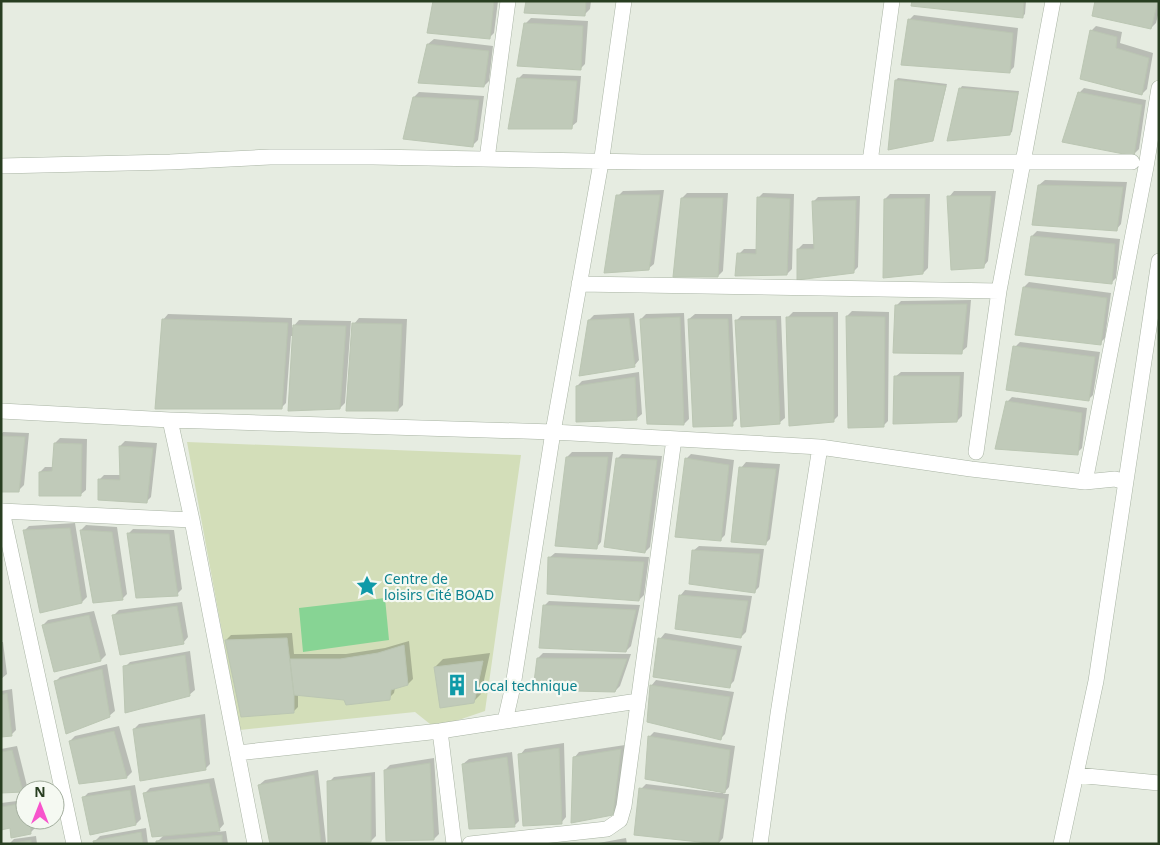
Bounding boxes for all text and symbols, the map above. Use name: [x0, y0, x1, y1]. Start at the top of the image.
place label: Centre de loisirs Cité BOAD: [384, 569, 494, 604]
place icon: Centre de loisirs Cité BOAD: [354, 573, 380, 599]
building icon: Local technique: [444, 672, 470, 698]
place label: Local technique: [474, 676, 577, 695]
north arrow: [15, 780, 65, 830]
text: N: [34, 782, 46, 801]

